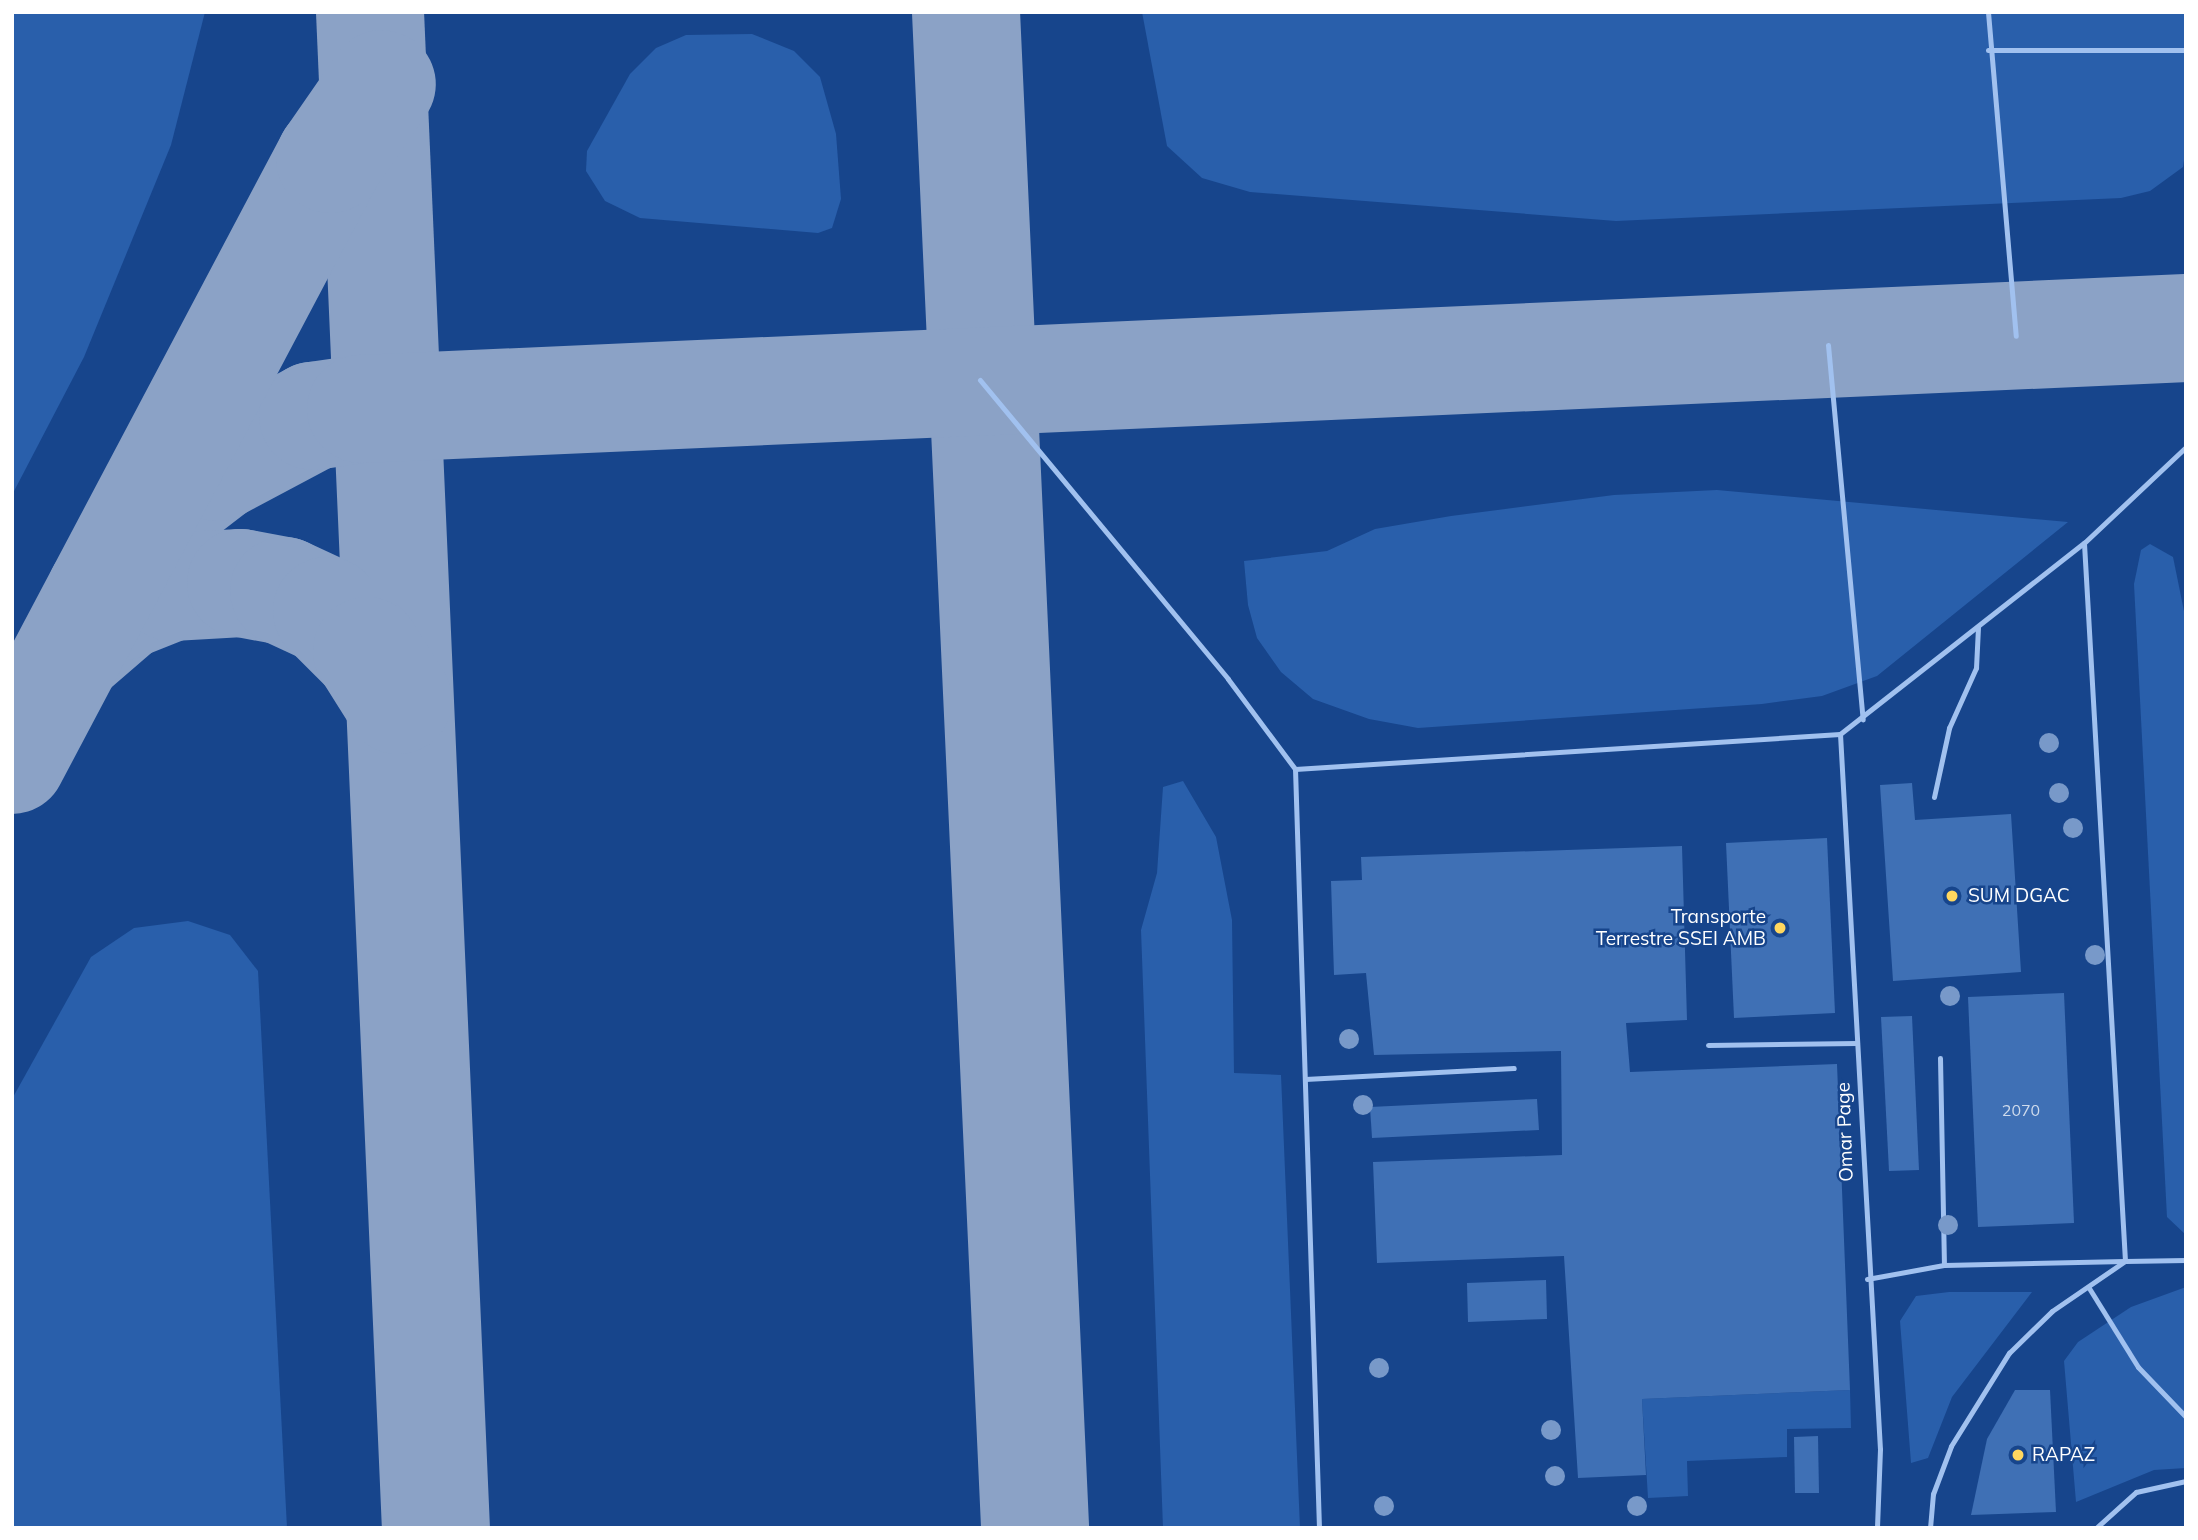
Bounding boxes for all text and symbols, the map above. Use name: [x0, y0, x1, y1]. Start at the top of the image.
place label: SUM DGAC: [1968, 885, 2070, 907]
marker: SUM DGAC: [1942, 886, 1962, 906]
place label: Transporte Terrestre SSEI AMB: [1596, 906, 1766, 950]
marker: Transporte Terrestre SSEI AMB: [1772, 920, 1788, 936]
street label: Omar Page: [1832, 1082, 1858, 1182]
house number: 2070: [2002, 1100, 2040, 1120]
place label: RAPAZ: [2032, 1444, 2095, 1466]
marker: RAPAZ: [2010, 1447, 2026, 1463]

